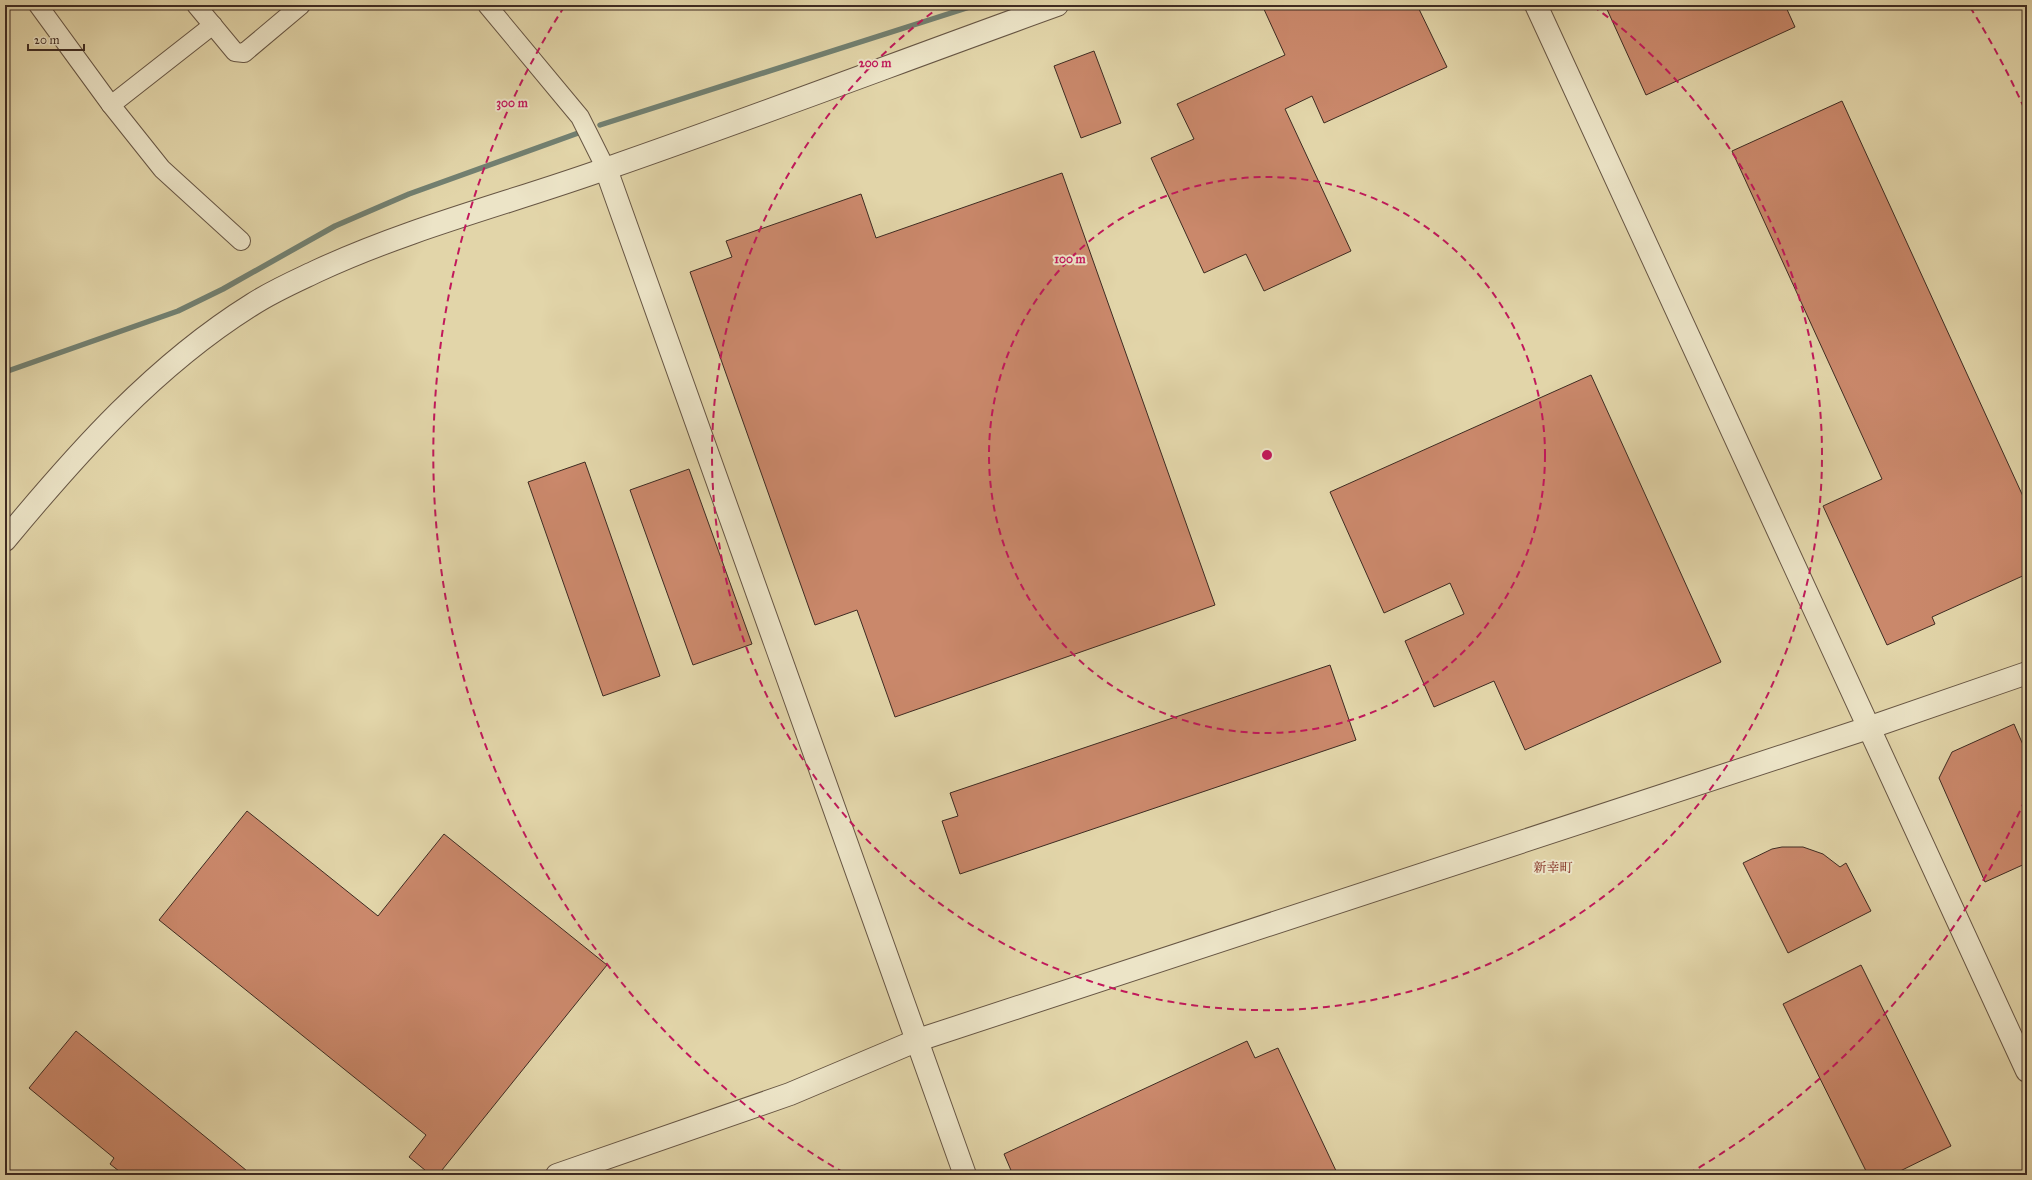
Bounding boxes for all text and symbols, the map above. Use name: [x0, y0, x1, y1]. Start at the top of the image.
scale bar: [28, 26, 84, 52]
text: 20 m: [34, 33, 60, 47]
text: 200 m: [859, 56, 892, 70]
text: 300 m: [496, 96, 529, 111]
text: 100 m: [1054, 252, 1087, 266]
centre of rings: [1260, 448, 1274, 462]
district label: 新幸町: [1533, 860, 1573, 876]

